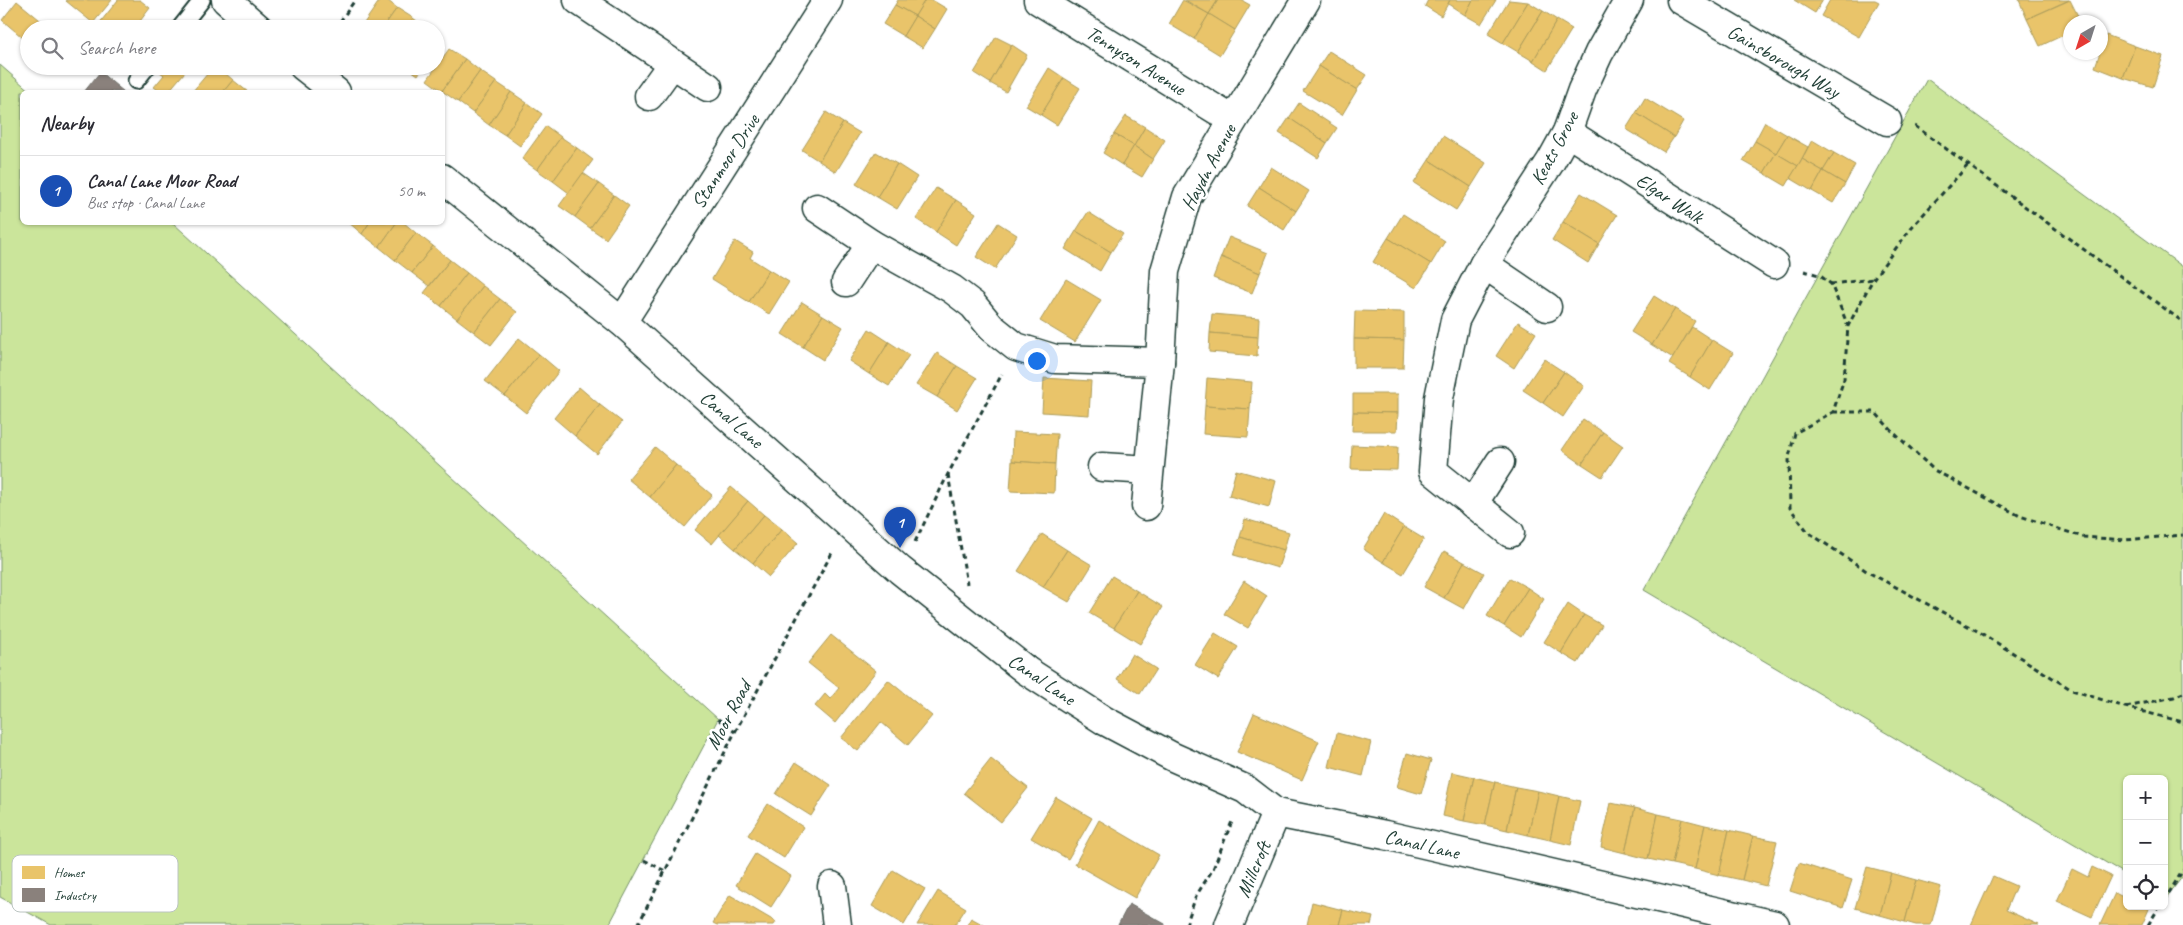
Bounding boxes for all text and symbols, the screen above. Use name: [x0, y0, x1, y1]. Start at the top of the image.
north arrow: [2063, 15, 2108, 60]
street label: Gainsborough Way: [1723, 19, 1846, 105]
search box: [20, 20, 445, 75]
street label: Tennyson Avenue: [1082, 20, 1191, 102]
icon: search: [38, 34, 66, 62]
text: Search here: [78, 36, 155, 60]
street label: Keats Grove: [1525, 106, 1585, 189]
street label: Stanmoor Drive: [686, 108, 766, 213]
text: Nearby: [40, 110, 93, 136]
street label: Haydn Avenue: [1175, 119, 1242, 215]
street label: Elgar Walk: [1631, 168, 1709, 230]
text: Canal Lane Moor Road: [87, 169, 236, 193]
text: 1: [52, 181, 60, 201]
text: 50 m: [398, 181, 425, 201]
text: Bus stop · Canal Lane: [87, 193, 204, 213]
your location: [1024, 348, 1050, 374]
street label: Canal Lane: [695, 385, 770, 455]
pin: 1: [884, 507, 916, 548]
street label: Canal Lane: [1003, 648, 1081, 712]
street label: Moor Road: [700, 674, 758, 754]
map controls: [2123, 775, 2168, 910]
button: +: [2123, 775, 2168, 820]
button: −: [2123, 820, 2168, 865]
street label: Canal Lane: [1382, 824, 1463, 866]
street label: Millcroft: [1231, 835, 1277, 901]
legend: [12, 855, 178, 912]
text: Homes: [54, 864, 85, 881]
button: locate: [2123, 865, 2168, 910]
text: Industry: [54, 887, 97, 904]

